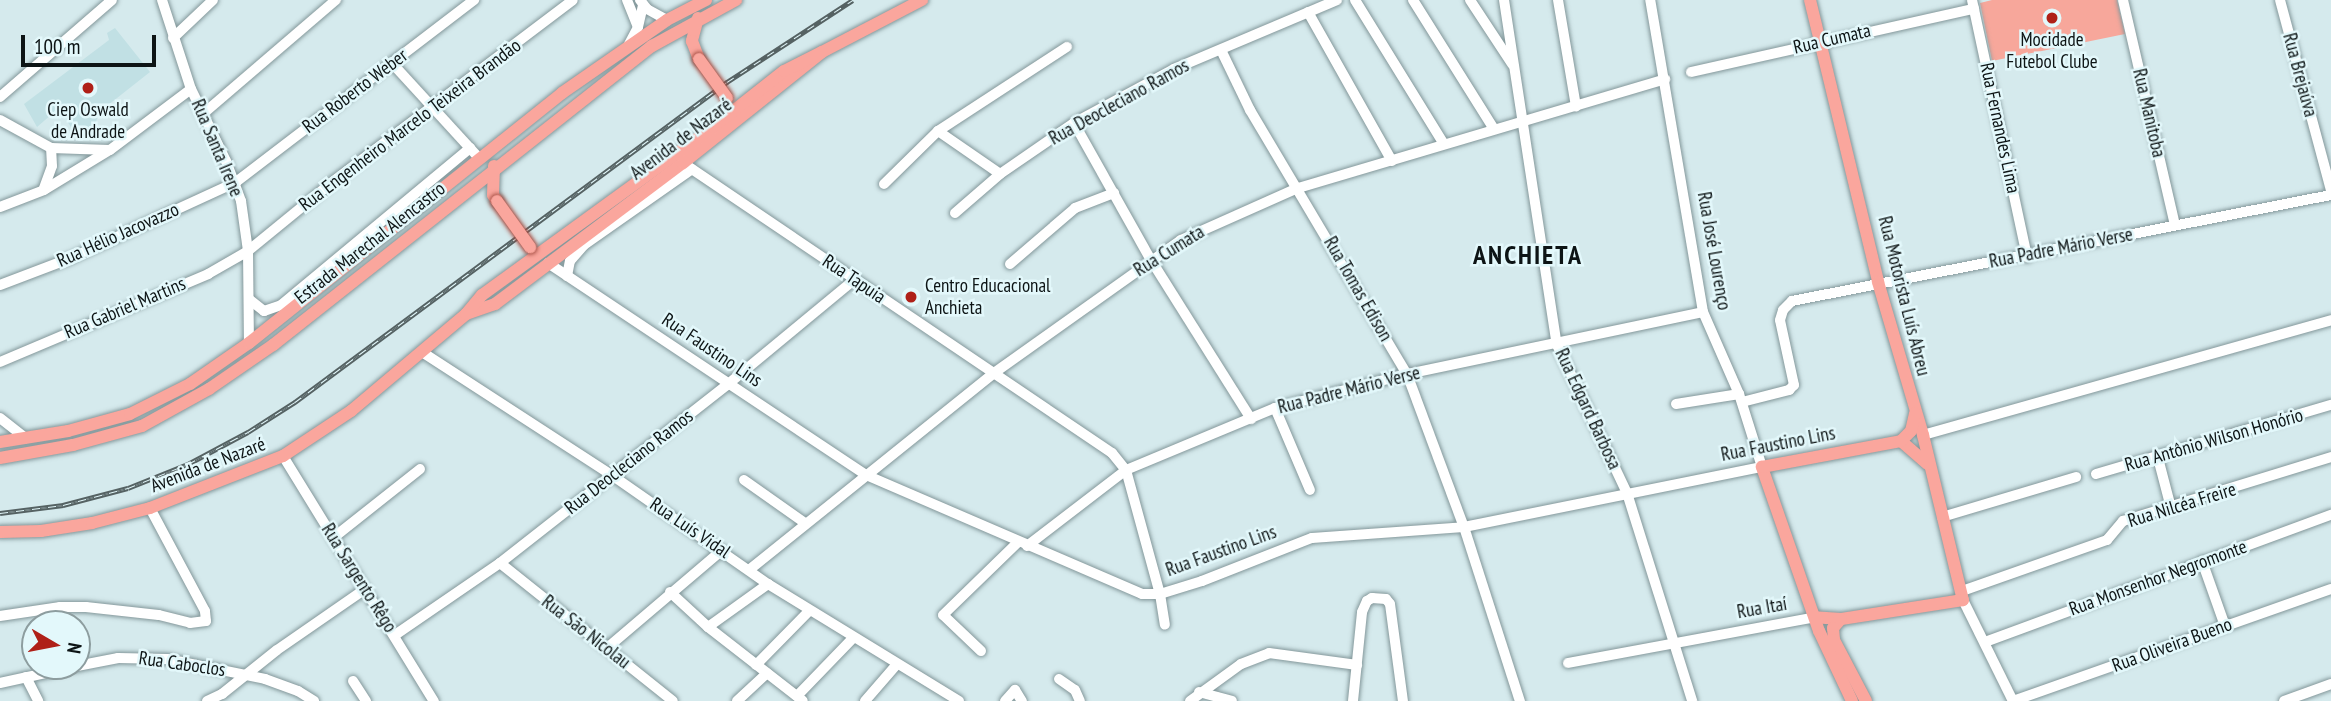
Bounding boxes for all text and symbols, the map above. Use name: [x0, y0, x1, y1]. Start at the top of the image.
marker: Mocidade Futebol Clube: [2044, 10, 2060, 26]
street label: Rua Cumata: [1791, 19, 1873, 59]
scale bar: [24, 21, 159, 65]
place label: Mocidade Futebol Clube: [2006, 29, 2098, 73]
street label: Rua Brejaúva: [2278, 31, 2322, 119]
text: 100 m: [34, 33, 80, 60]
street label: Rua Engenheiro Marcelo Teixeira Brandão: [294, 34, 526, 216]
street label: Rua Roberto Weber: [298, 44, 412, 138]
street label: Rua Deocleciano Ramos: [1045, 54, 1193, 150]
street label: Rua Fernandes Lima: [1975, 61, 2025, 195]
street label: Rua Manitoba: [2128, 66, 2170, 160]
marker: Ciep Oswald de Andrade: [80, 80, 96, 96]
street label: Avenida de Nazaré: [626, 93, 736, 185]
street label: Rua Santa Irene: [186, 96, 248, 200]
place label: Ciep Oswald de Andrade: [47, 99, 129, 143]
street label: Estrada Marechal Alencastro: [290, 177, 450, 309]
street label: Rua José Lourenço: [1692, 190, 1736, 312]
street label: Rua Hélio Jacovazzo: [53, 198, 183, 272]
street label: Rua Motorista Luís Abreu: [1873, 214, 1935, 378]
street label: Rua Cumata: [1130, 221, 1208, 281]
street label: Rua Padre Mário Verse: [1987, 223, 2135, 273]
street label: Rua Tomas Edison: [1319, 232, 1397, 346]
district label: ANCHIETA: [1474, 239, 1582, 271]
street label: Rua Tapuia: [818, 250, 890, 308]
street label: Rua Gabriel Martins: [61, 272, 189, 344]
place label: Centro Educacional Anchieta: [925, 275, 1050, 319]
marker: Centro Educacional Anchieta: [903, 289, 919, 305]
street label: Rua Faustino Lins: [658, 308, 766, 392]
street label: Rua Edgard Barbosa: [1550, 345, 1626, 473]
street label: Rua Padre Mário Verse: [1275, 361, 1423, 419]
street label: Rua Antônio Wilson Honório: [2122, 404, 2306, 476]
street label: Rua Deocleciano Ramos: [560, 405, 698, 519]
street label: Rua Faustino Lins: [1719, 422, 1837, 466]
street label: Avenida de Nazaré: [147, 433, 269, 497]
street label: Rua Nilcéa Freire: [2125, 478, 2239, 532]
street label: Rua Luís Vidal: [645, 493, 735, 563]
street label: Rua Sargento Rêgo: [316, 519, 402, 637]
street label: Rua Faustino Lins: [1163, 520, 1279, 582]
street label: Rua Monsenhor Negromonte: [2066, 535, 2250, 621]
street label: Rua São Nicolau: [537, 590, 635, 674]
street label: Rua Itaí: [1735, 592, 1789, 624]
north arrow: [21, 610, 91, 680]
street label: Rua Oliveira Bueno: [2109, 613, 2235, 677]
text: N: [62, 641, 87, 655]
street label: Rua Caboclos: [137, 647, 227, 681]

